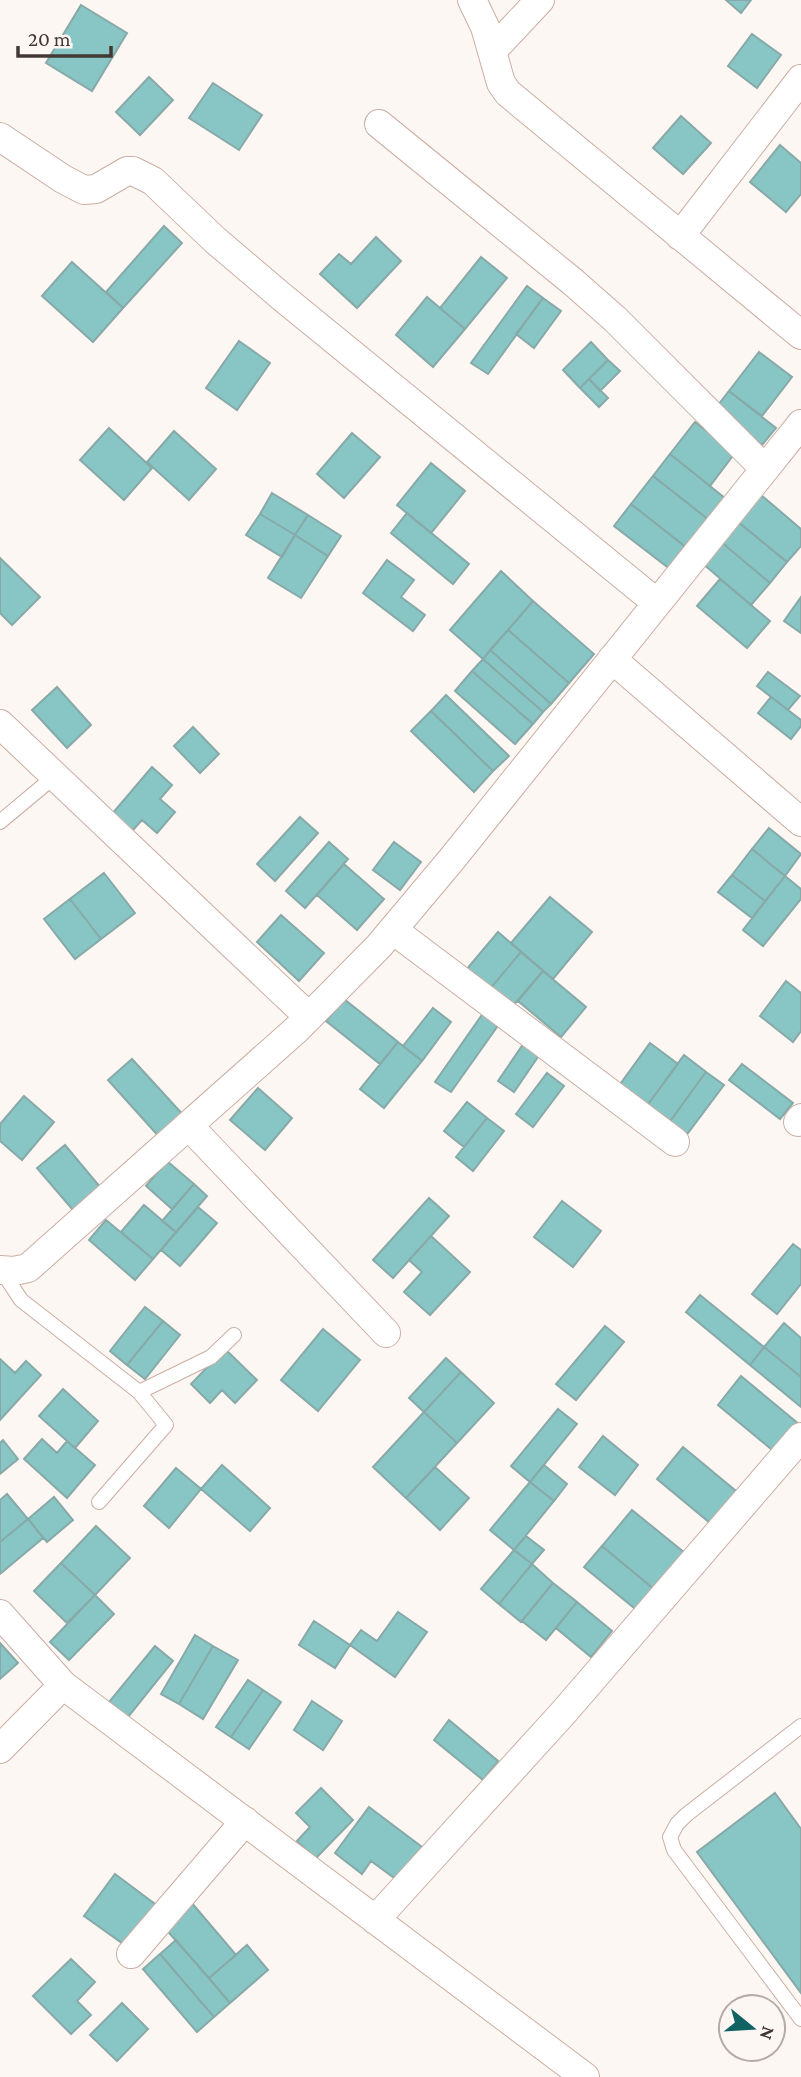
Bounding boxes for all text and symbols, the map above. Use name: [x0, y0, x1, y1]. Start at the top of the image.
scale bar: [18, 14, 110, 58]
text: 20 m: [28, 27, 71, 51]
north arrow: [717, 1993, 787, 2063]
text: N: [756, 2024, 780, 2043]

